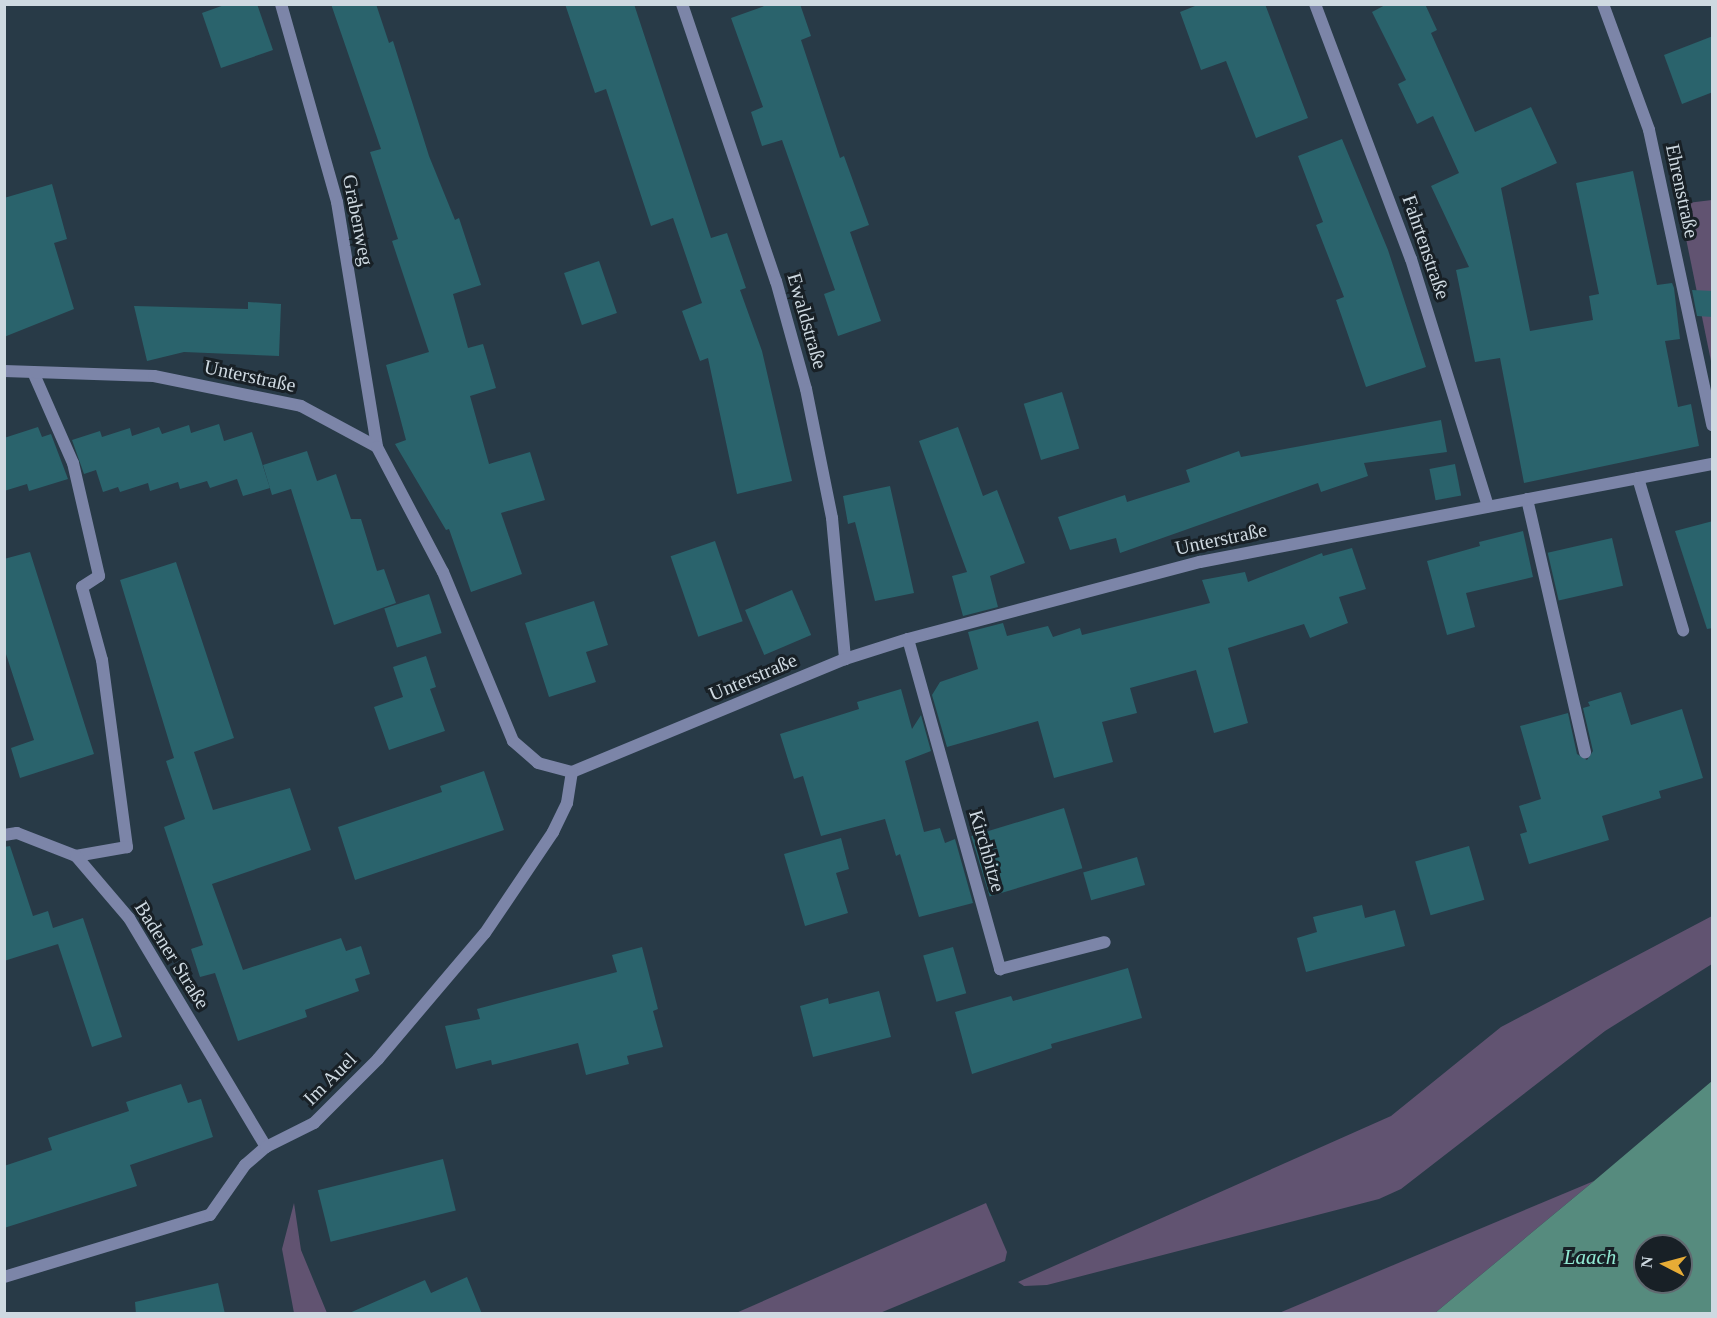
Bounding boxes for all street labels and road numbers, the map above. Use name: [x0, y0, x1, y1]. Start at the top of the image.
street label: Ehrenstraße: [1660, 142, 1704, 240]
street label: Grabenweg: [337, 172, 379, 268]
street label: Fahrtenstraße: [1397, 192, 1455, 302]
street label: Ewaldstraße: [782, 270, 832, 372]
street label: Unterstraße: [202, 355, 298, 397]
street label: Unterstraße: [1173, 518, 1269, 560]
street label: Unterstraße: [705, 648, 801, 706]
street label: Kirchbitze: [964, 807, 1010, 895]
street label: Badener Straße: [129, 897, 215, 1013]
street label: Im Auel: [298, 1047, 362, 1111]

